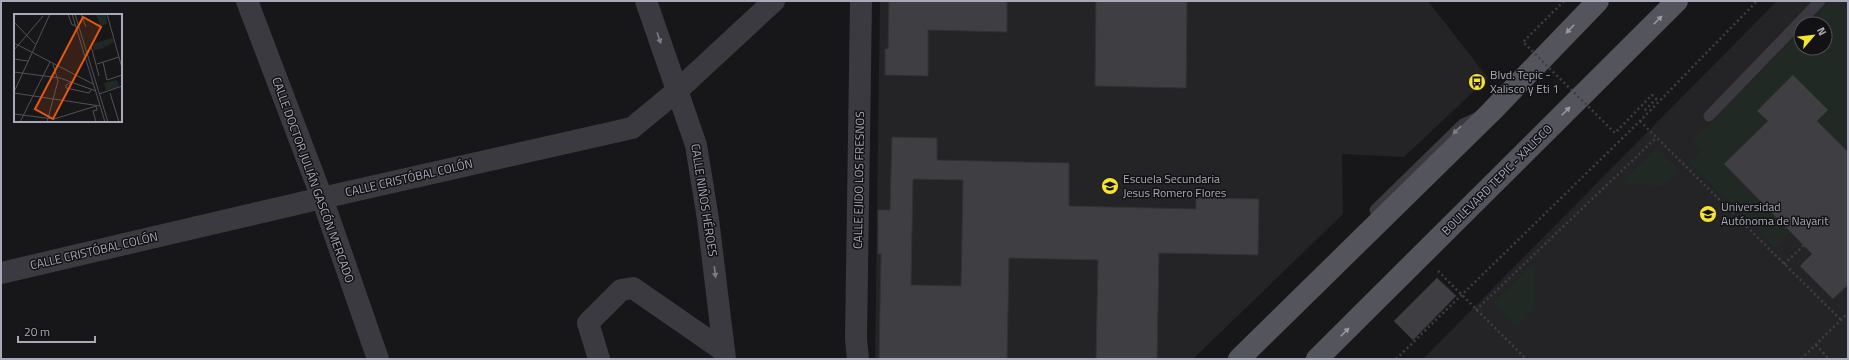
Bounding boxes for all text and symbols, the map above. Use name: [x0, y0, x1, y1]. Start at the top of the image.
inset map: [14, 14, 122, 122]
one-way arrow: [1653, 15, 1663, 25]
north arrow: [1793, 16, 1833, 56]
one-way arrow: [1566, 24, 1575, 34]
text: N: [1813, 24, 1831, 38]
one-way arrow: [657, 32, 663, 44]
place label: Blvd. Tepic - Xalisco y Eti 1: [1490, 65, 1559, 98]
bus stop icon: Blvd. Tepic - Xalisco y Eti 1: [1467, 72, 1487, 92]
street label: CALLE DOCTOR JULIÁN GASCÓN MERCADO: [267, 74, 360, 286]
one-way arrow: [1561, 107, 1571, 116]
street label: CALLE EJIDO LOS FRESNOS: [848, 111, 869, 249]
street label: BOULEVARD TEPIC - XALISCO: [1437, 120, 1557, 240]
one-way arrow: [1452, 125, 1462, 135]
street label: CALLE NIÑOS HÉROES: [686, 142, 723, 258]
street label: CALLE CRISTÓBAL COLÓN: [343, 154, 475, 201]
place label: Escuela Secundaria Jesus Romero Flores: [1123, 169, 1227, 202]
school or university icon: Escuela Secundaria Jesus Romero Flores: [1100, 176, 1120, 196]
place label: Universidad Autónoma de Nayarit: [1721, 197, 1829, 230]
school or university icon: Universidad Autónoma de Nayarit: [1698, 204, 1718, 224]
street label: CALLE CRISTÓBAL COLÓN: [28, 227, 160, 274]
one-way arrow: [712, 266, 718, 278]
scale bar: [18, 318, 95, 344]
text: 20 m: [24, 322, 50, 341]
one-way arrow: [1340, 327, 1350, 336]

